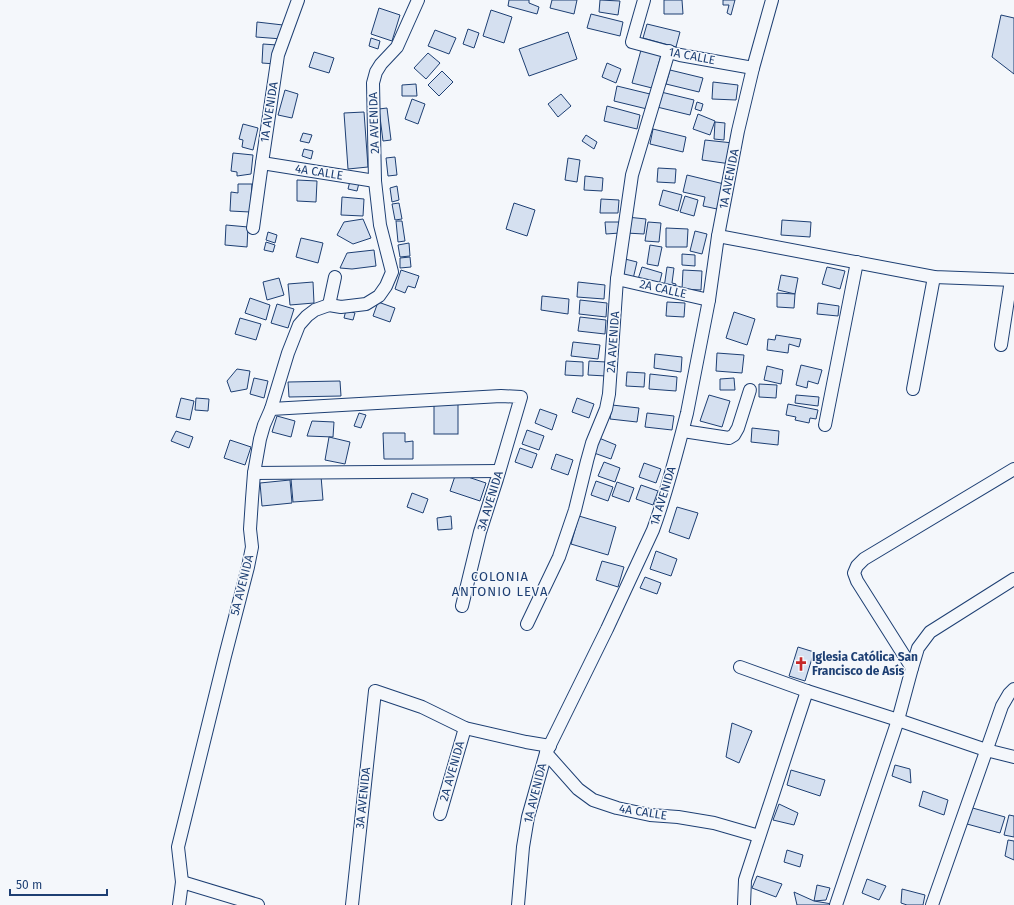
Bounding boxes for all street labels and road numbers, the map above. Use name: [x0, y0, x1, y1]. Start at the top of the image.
street label: 1A CALLE: [667, 45, 717, 67]
street label: 1A AVENIDA: [257, 81, 281, 143]
street label: 2A AVENIDA: [366, 92, 382, 154]
street label: 1A AVENIDA: [716, 147, 742, 210]
street label: 4A CALLE: [294, 161, 344, 183]
street label: 2A CALLE: [638, 277, 688, 301]
street label: 2A AVENIDA: [604, 310, 622, 373]
street label: 1A AVENIDA: [647, 465, 679, 527]
street label: 3A AVENIDA: [474, 469, 506, 533]
street label: 5A AVENIDA: [228, 553, 256, 617]
street label: 2A AVENIDA: [437, 739, 467, 803]
street label: 1A AVENIDA: [521, 761, 549, 824]
street label: 3A AVENIDA: [353, 766, 373, 830]
street label: 4A CALLE: [618, 801, 668, 823]

